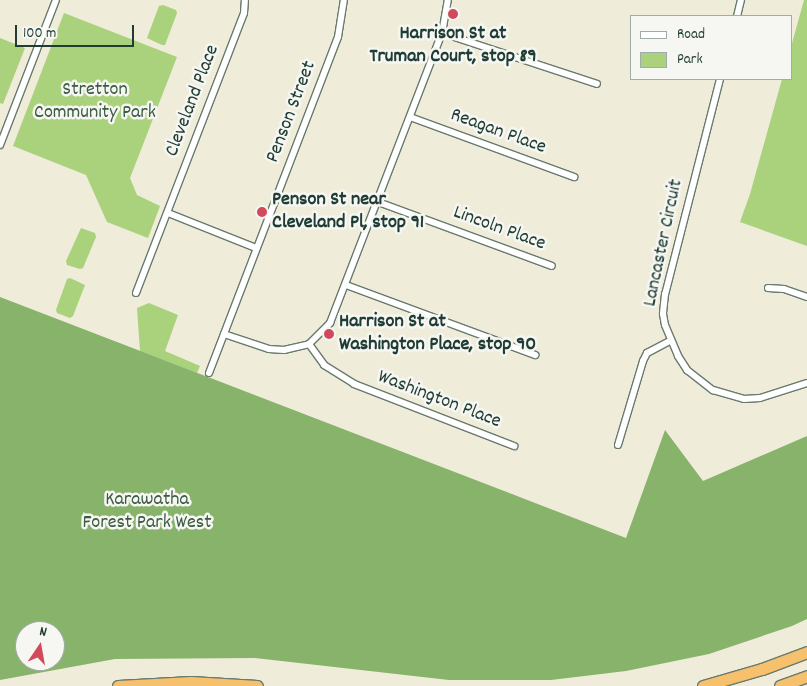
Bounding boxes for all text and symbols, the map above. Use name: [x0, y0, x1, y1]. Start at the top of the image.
marker: Harrison St at Truman Court, stop 89: [447, 8, 459, 20]
scale bar: [18, 15, 136, 47]
legend: [630, 15, 792, 80]
place label: Harrison St at Truman Court, stop 89: [369, 22, 537, 69]
text: 100 m: [23, 23, 56, 45]
text: Road: [677, 24, 705, 46]
street label: Cleveland Place: [161, 42, 225, 160]
text: Park: [677, 49, 703, 71]
street label: Penson Street: [262, 58, 322, 166]
park label: Stretton Community Park: [34, 78, 156, 125]
street label: Reagan Place: [447, 104, 549, 160]
street label: Lancaster Circuit: [639, 177, 689, 309]
place label: Penson St near Cleveland Pl, stop 91: [272, 188, 424, 235]
street label: Lincoln Place: [449, 201, 549, 257]
marker: Penson St near Cleveland Pl, stop 91: [256, 206, 268, 218]
place label: Harrison St at Washington Place, stop 90: [339, 310, 536, 357]
marker: Harrison St at Washington Place, stop 90: [323, 328, 335, 340]
street label: Washington Place: [374, 365, 504, 435]
park label: Karawatha Forest Park West: [82, 488, 212, 535]
north arrow: [15, 621, 65, 671]
text: N: [37, 622, 48, 643]

